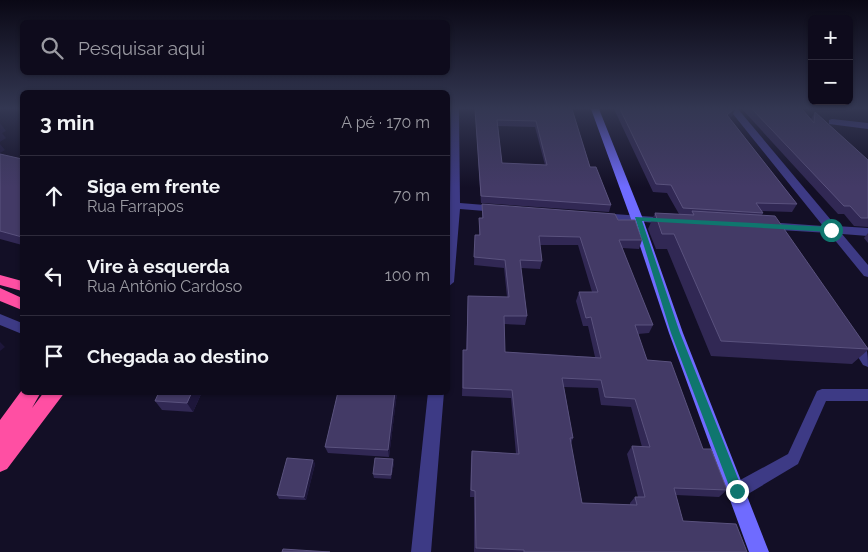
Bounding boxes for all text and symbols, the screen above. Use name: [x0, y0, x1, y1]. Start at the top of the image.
map controls: [808, 15, 853, 105]
button: +: [808, 15, 853, 60]
search box: [20, 20, 450, 75]
icon: search: [38, 34, 66, 62]
text: Pesquisar aqui: [78, 37, 205, 59]
button: −: [808, 60, 853, 105]
text: 3 min: [40, 110, 94, 135]
text: A pé · 170 m: [341, 113, 430, 132]
text: Siga em frente: [87, 175, 220, 197]
icon: ahead: [40, 182, 68, 210]
text: 70 m: [393, 186, 430, 205]
text: Rua Farrapos: [87, 197, 184, 216]
route start: [820, 219, 843, 242]
text: Vire à esquerda: [87, 255, 230, 277]
icon: left: [40, 262, 68, 290]
text: 100 m: [385, 266, 430, 285]
text: Rua Antônio Cardoso: [87, 277, 242, 296]
icon: arrive: [40, 342, 68, 370]
text: Chegada ao destino: [87, 345, 269, 367]
route end: [726, 480, 749, 503]

